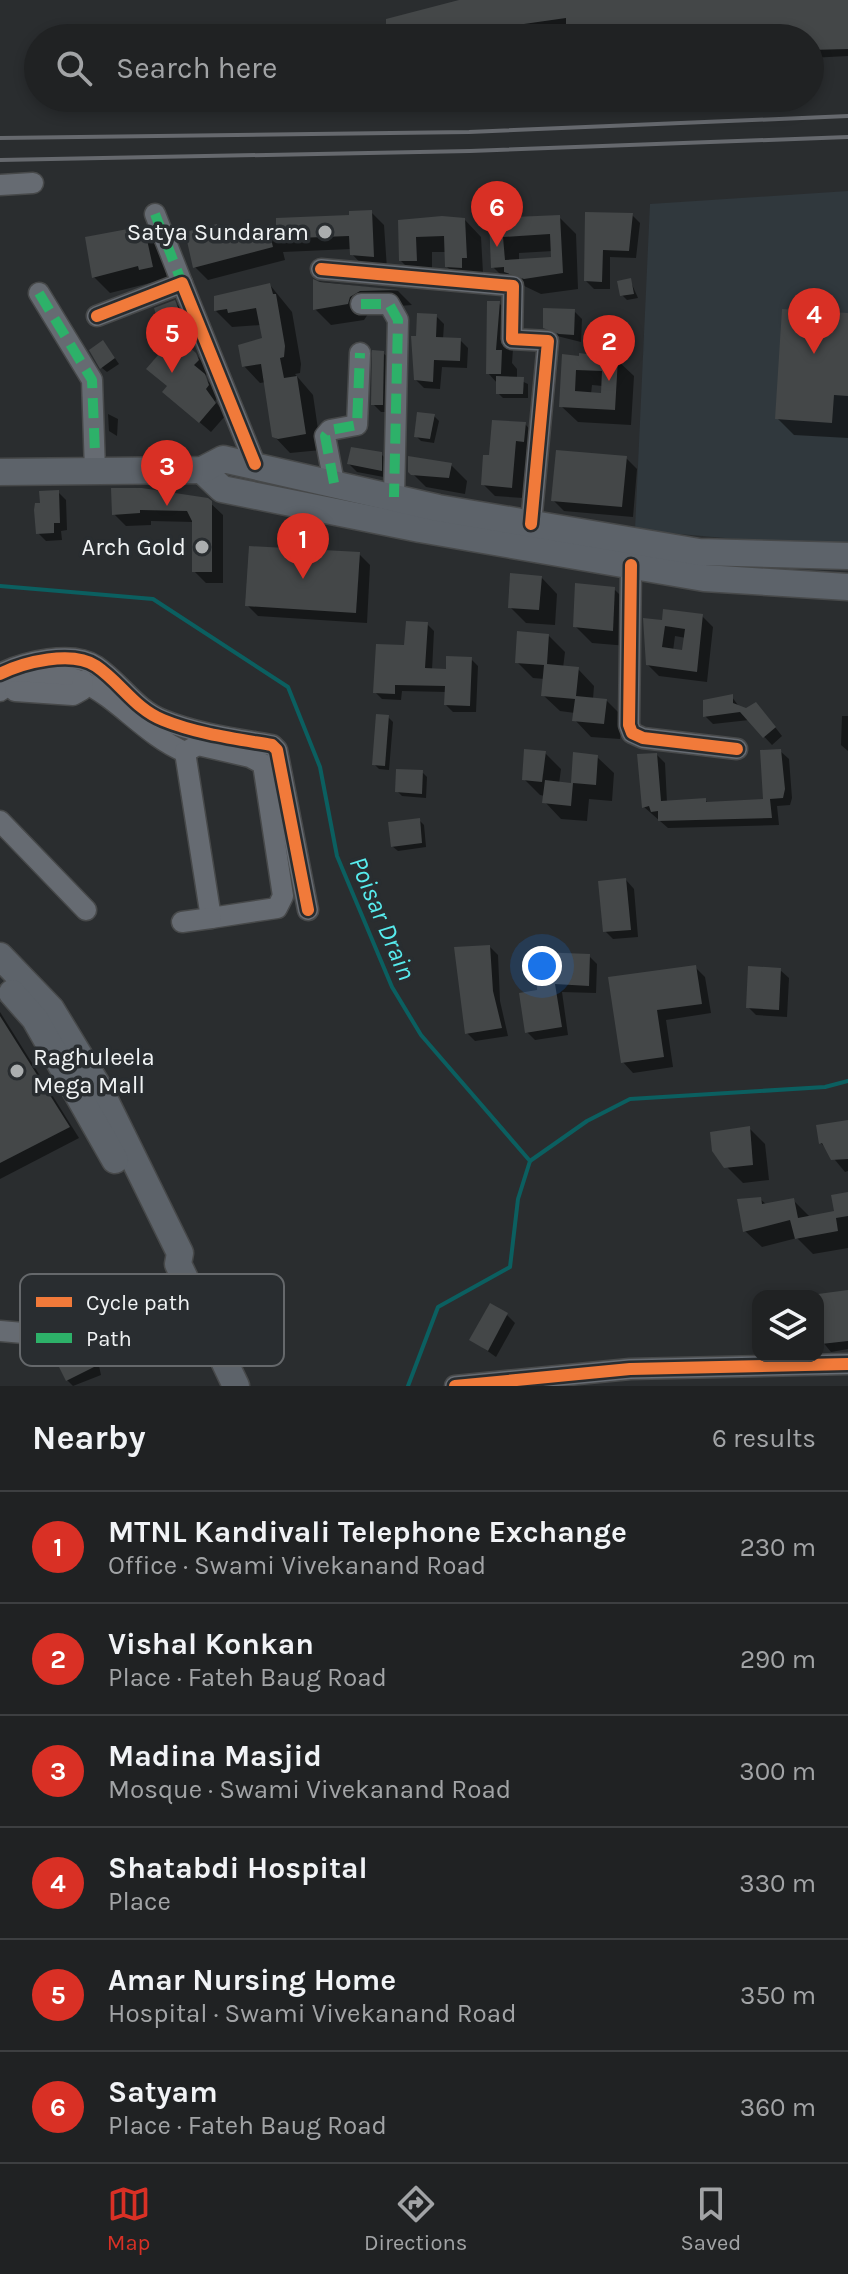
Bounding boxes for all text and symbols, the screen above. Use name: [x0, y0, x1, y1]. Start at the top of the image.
search box: [24, 24, 824, 112]
icon: search: [52, 46, 96, 90]
text: Search here: [116, 50, 277, 86]
pin: 6: [471, 181, 523, 247]
place label: Satya Sundaram: [127, 218, 309, 246]
marker: Satya Sundaram: [316, 223, 334, 241]
pin: 4: [788, 288, 840, 354]
pin: 5: [146, 307, 198, 373]
pin: 2: [583, 315, 635, 381]
pin: 3: [141, 440, 193, 506]
pin: 1: [277, 513, 329, 579]
place label: Arch Gold: [81, 533, 186, 561]
marker: Arch Gold: [193, 538, 211, 556]
water label: Poisar Drain: [343, 852, 422, 985]
your location: [522, 946, 562, 986]
place label: Raghuleela Mega Mall: [33, 1043, 155, 1099]
marker: Raghuleela Mega Mall: [8, 1062, 26, 1080]
legend: [20, 1274, 284, 1366]
text: Cycle path: [86, 1290, 190, 1316]
map controls: [752, 1290, 824, 1362]
button: layers: [752, 1290, 824, 1362]
text: Path: [86, 1326, 132, 1352]
text: Nearby: [32, 1418, 146, 1458]
text: 6 results: [712, 1423, 816, 1454]
text: MTNL Kandivali Telephone Exchange: [108, 1514, 627, 1550]
text: 1: [53, 1532, 63, 1563]
text: 230 m: [740, 1532, 816, 1563]
text: Office · Swami Vivekanand Road: [108, 1550, 486, 1581]
text: Vishal Konkan: [108, 1626, 314, 1662]
text: 2: [50, 1644, 66, 1675]
text: 290 m: [740, 1644, 816, 1675]
text: Place · Fateh Baug Road: [108, 1662, 387, 1693]
text: Madina Masjid: [108, 1738, 322, 1774]
text: 3: [50, 1756, 66, 1787]
text: 300 m: [739, 1756, 816, 1787]
text: Mosque · Swami Vivekanand Road: [108, 1774, 511, 1805]
text: Shatabdi Hospital: [108, 1850, 368, 1886]
text: 4: [50, 1868, 66, 1899]
text: 330 m: [739, 1868, 816, 1899]
text: Place: [108, 1886, 171, 1917]
text: Amar Nursing Home: [108, 1962, 396, 1998]
text: 5: [50, 1980, 66, 2011]
text: 350 m: [740, 1980, 816, 2011]
text: Hospital · Swami Vivekanand Road: [108, 1998, 517, 2029]
text: Satyam: [108, 2074, 218, 2110]
text: 6: [50, 2092, 66, 2123]
text: 360 m: [740, 2092, 816, 2123]
text: Place · Fateh Baug Road: [108, 2110, 387, 2141]
tab: Map: [107, 2182, 151, 2256]
tab: Directions: [364, 2182, 467, 2256]
tab: Saved: [681, 2182, 741, 2256]

